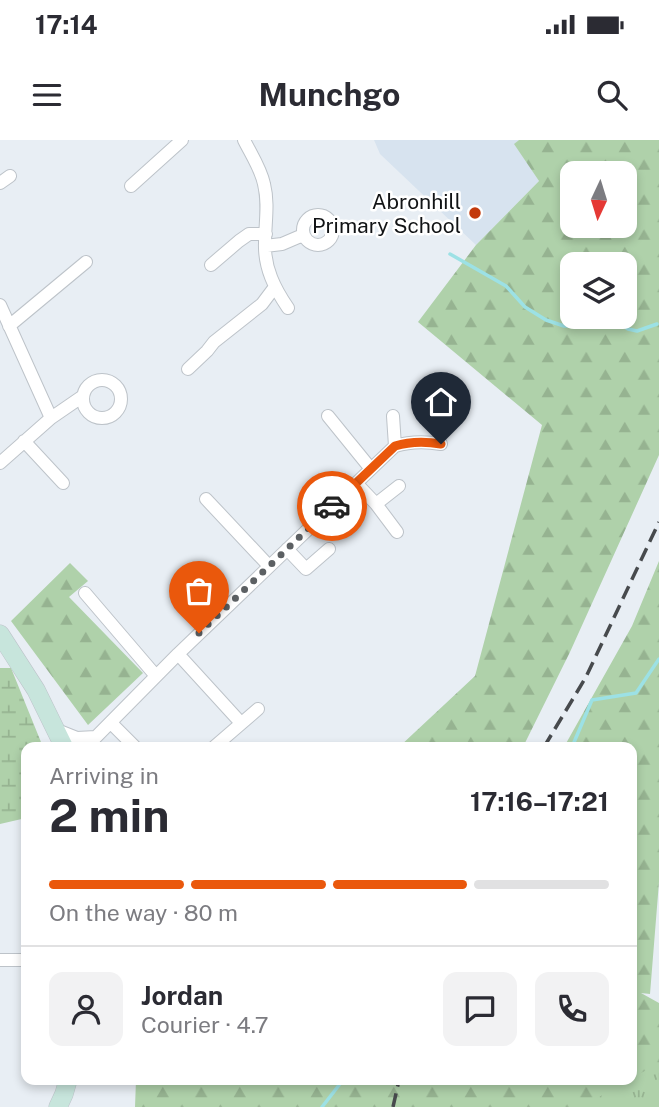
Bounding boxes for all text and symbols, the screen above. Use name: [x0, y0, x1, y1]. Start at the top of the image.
text: 17:14: [35, 9, 98, 40]
icon: menu: [28, 76, 66, 114]
text: Munchgo: [259, 76, 400, 113]
icon: search: [593, 76, 631, 114]
north arrow: [560, 161, 637, 238]
map controls: [560, 161, 637, 329]
place label: Abronhill Primary School: [312, 189, 461, 238]
marker: Abronhill Primary School: [467, 205, 483, 221]
button: layers: [560, 252, 637, 329]
pin: [411, 372, 471, 444]
icon: home: [422, 383, 460, 421]
courier: [297, 471, 367, 541]
icon: car: [313, 487, 351, 525]
pin: [169, 561, 229, 633]
icon: bag: [180, 572, 218, 610]
text: Arriving in: [49, 762, 159, 789]
text: 17:16–17:21: [470, 786, 609, 817]
text: 2 min: [49, 788, 169, 842]
text: On the way · 80 m: [49, 899, 238, 926]
button: person: [49, 972, 123, 1046]
button: chat: [443, 972, 517, 1046]
button: phone: [535, 972, 609, 1046]
text: Jordan: [141, 980, 223, 1011]
text: Courier · 4.7: [141, 1011, 269, 1038]

